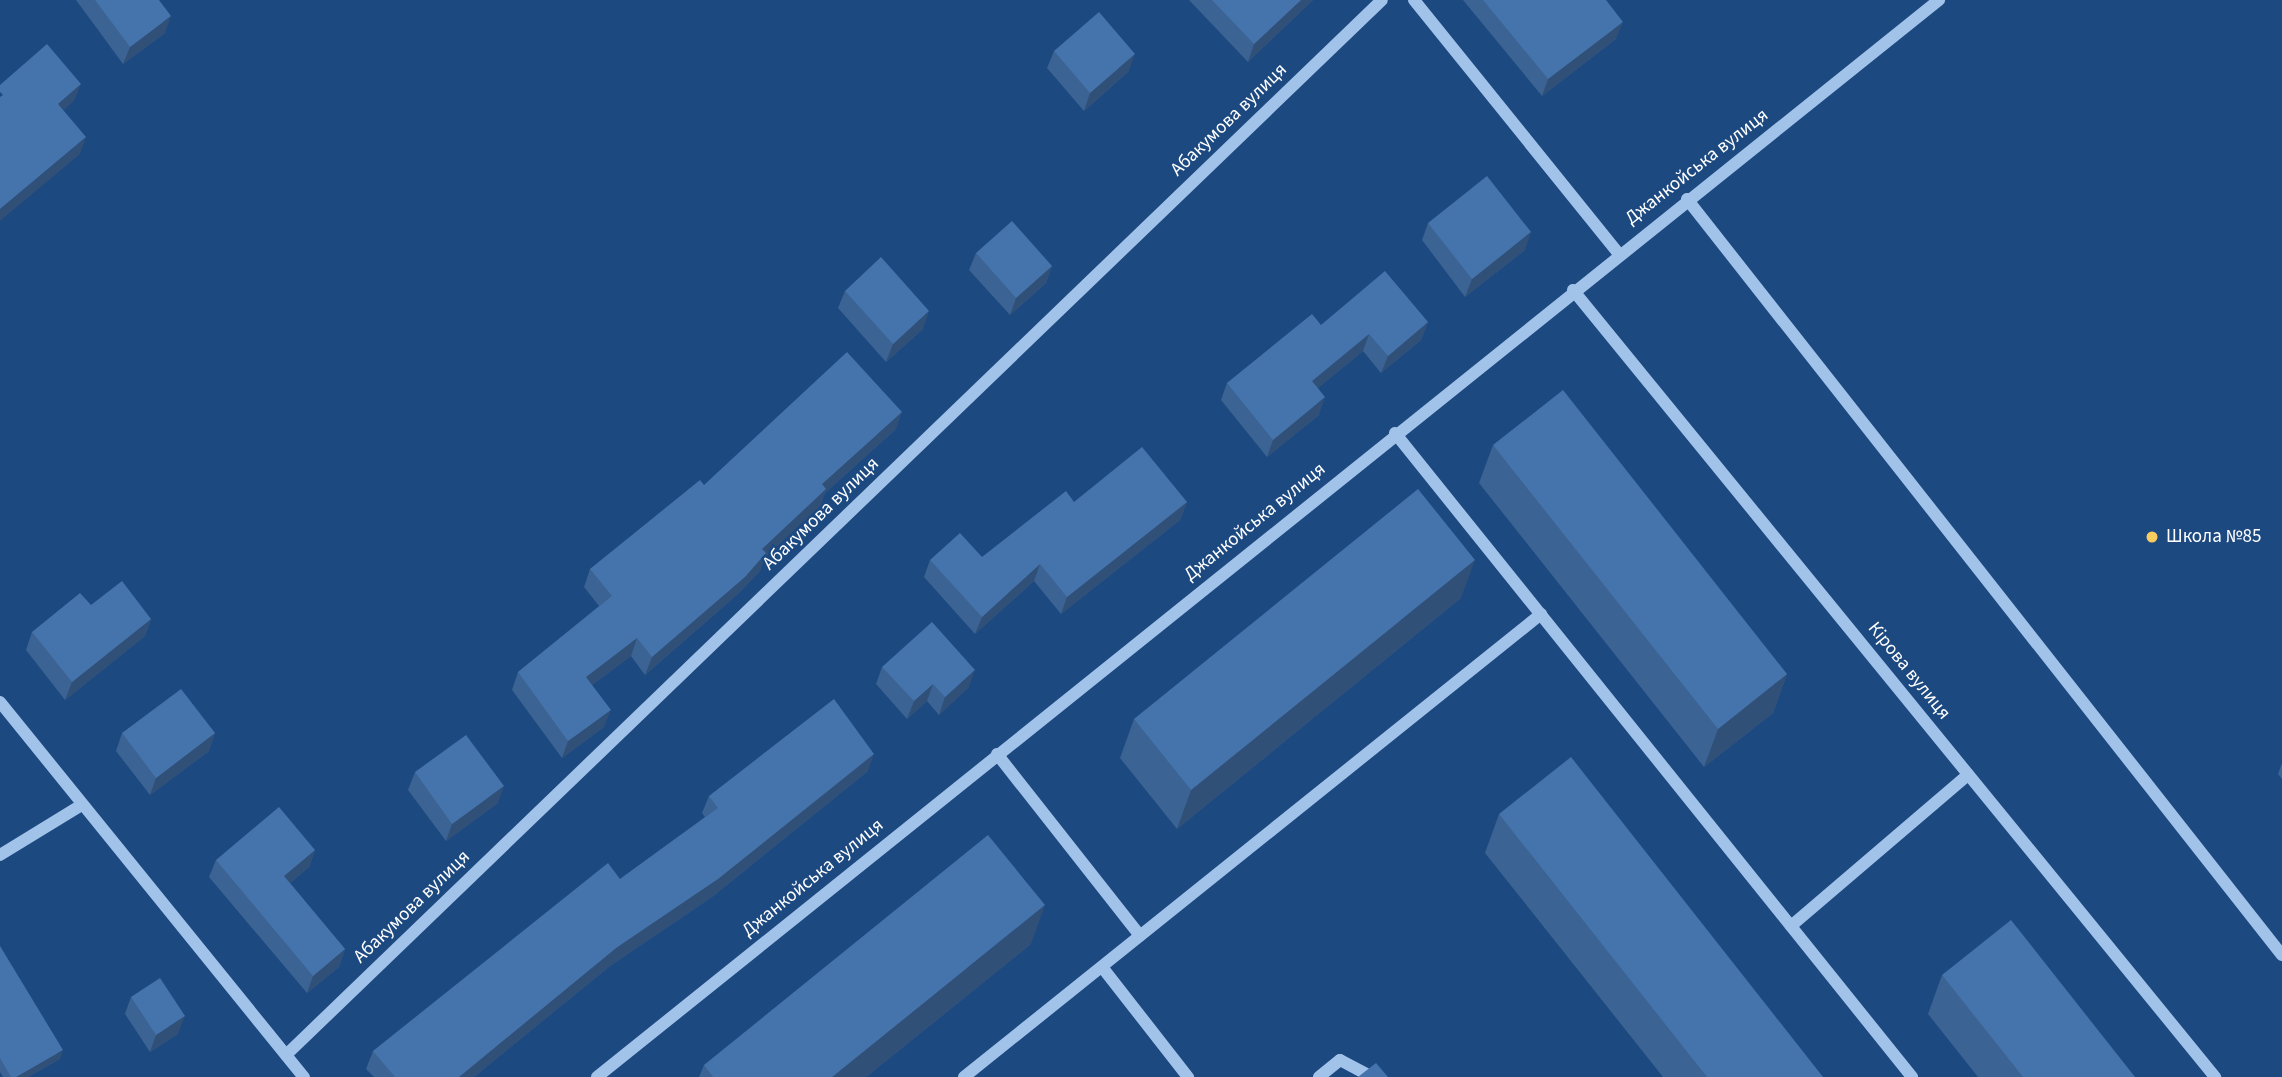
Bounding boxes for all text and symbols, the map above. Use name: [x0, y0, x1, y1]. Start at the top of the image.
street label: Абакумова вулиця: [1166, 59, 1292, 181]
street label: Джанкойська вулиця: [1621, 104, 1773, 230]
street label: Абакумова вулиця: [758, 453, 884, 575]
street label: Джанкойська вулиця: [1180, 458, 1330, 586]
place label: Школа №85: [2166, 526, 2261, 548]
marker: Школа №85: [2144, 529, 2160, 545]
street label: Кірова вулиця: [1863, 618, 1955, 724]
street label: Джанкойська вулиця: [738, 814, 888, 942]
street label: Абакумова вулиця: [349, 846, 475, 968]

